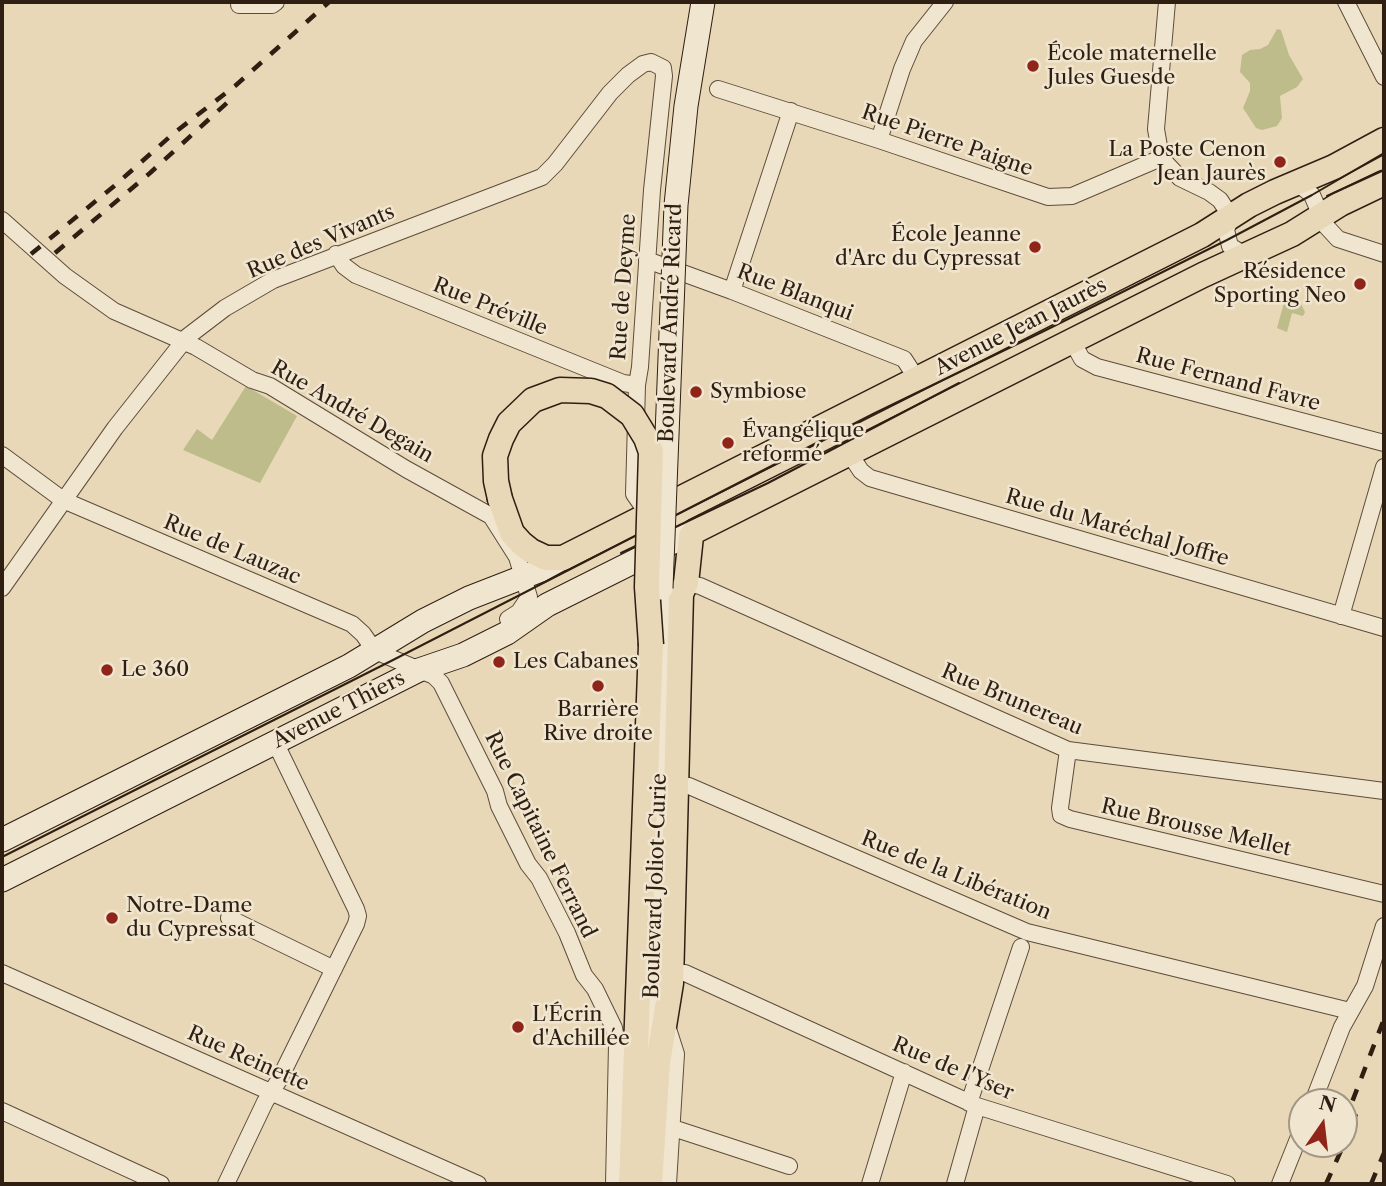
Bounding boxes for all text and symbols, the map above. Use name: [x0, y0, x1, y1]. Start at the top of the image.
place label: École maternelle Jules Guesde: [1047, 41, 1217, 91]
marker: École maternelle Jules Guesde: [1025, 58, 1041, 74]
street label: Rue Pierre Paigne: [858, 100, 1036, 182]
place label: La Poste Cenon Jean Jaurès: [1108, 137, 1266, 187]
marker: La Poste Cenon Jean Jaurès: [1272, 154, 1288, 170]
street label: Rue des Vivants: [243, 200, 399, 284]
street label: Boulevard André Ricard: [654, 203, 688, 443]
street label: Rue de Deyme: [606, 213, 642, 361]
place label: École Jeanne d'Arc du Cypressat: [835, 222, 1021, 272]
marker: École Jeanne d'Arc du Cypressat: [1027, 239, 1043, 255]
street label: Rue Blanqui: [733, 259, 857, 327]
place label: Résidence Sporting Neo: [1214, 259, 1346, 309]
street label: Rue Préville: [429, 273, 551, 341]
street label: Avenue Jean Jaurès: [931, 273, 1111, 381]
marker: Résidence Sporting Neo: [1352, 276, 1368, 292]
street label: Rue Fernand Favre: [1133, 343, 1323, 417]
street label: Rue André Degain: [266, 355, 438, 469]
place label: Symbiose: [710, 379, 807, 405]
marker: Symbiose: [688, 384, 704, 400]
place label: Évangélique reformé: [742, 418, 864, 468]
marker: Évangélique reformé: [720, 435, 736, 451]
street label: Rue du Maréchal Joffre: [1002, 484, 1232, 572]
street label: Rue de Lauzac: [160, 510, 304, 590]
place label: Les Cabanes: [513, 649, 638, 675]
marker: Les Cabanes: [491, 654, 507, 670]
place label: Le 360: [121, 657, 189, 683]
street label: Rue Brunereau: [937, 659, 1087, 741]
marker: Le 360: [99, 662, 115, 678]
street label: Avenue Thiers: [269, 666, 409, 754]
marker: Barrière Rive droite: [590, 678, 606, 694]
place label: Barrière Rive droite: [543, 697, 653, 747]
street label: Rue Capitaine Ferrand: [479, 728, 601, 942]
street label: Boulevard Joliot-Curie: [639, 773, 673, 999]
street label: Rue Brousse Mellet: [1098, 794, 1294, 862]
street label: Rue de la Libération: [857, 826, 1055, 926]
place label: Notre-Dame du Cypressat: [126, 893, 255, 943]
marker: Notre-Dame du Cypressat: [104, 910, 120, 926]
place label: L'Écrin d'Achillée: [532, 1002, 630, 1052]
marker: L'Écrin d'Achillée: [510, 1019, 526, 1035]
street label: Rue Reinette: [183, 1021, 313, 1097]
street label: Rue de l'Yser: [889, 1032, 1017, 1106]
north arrow: [1288, 1088, 1358, 1158]
text: N: [1317, 1091, 1339, 1117]

